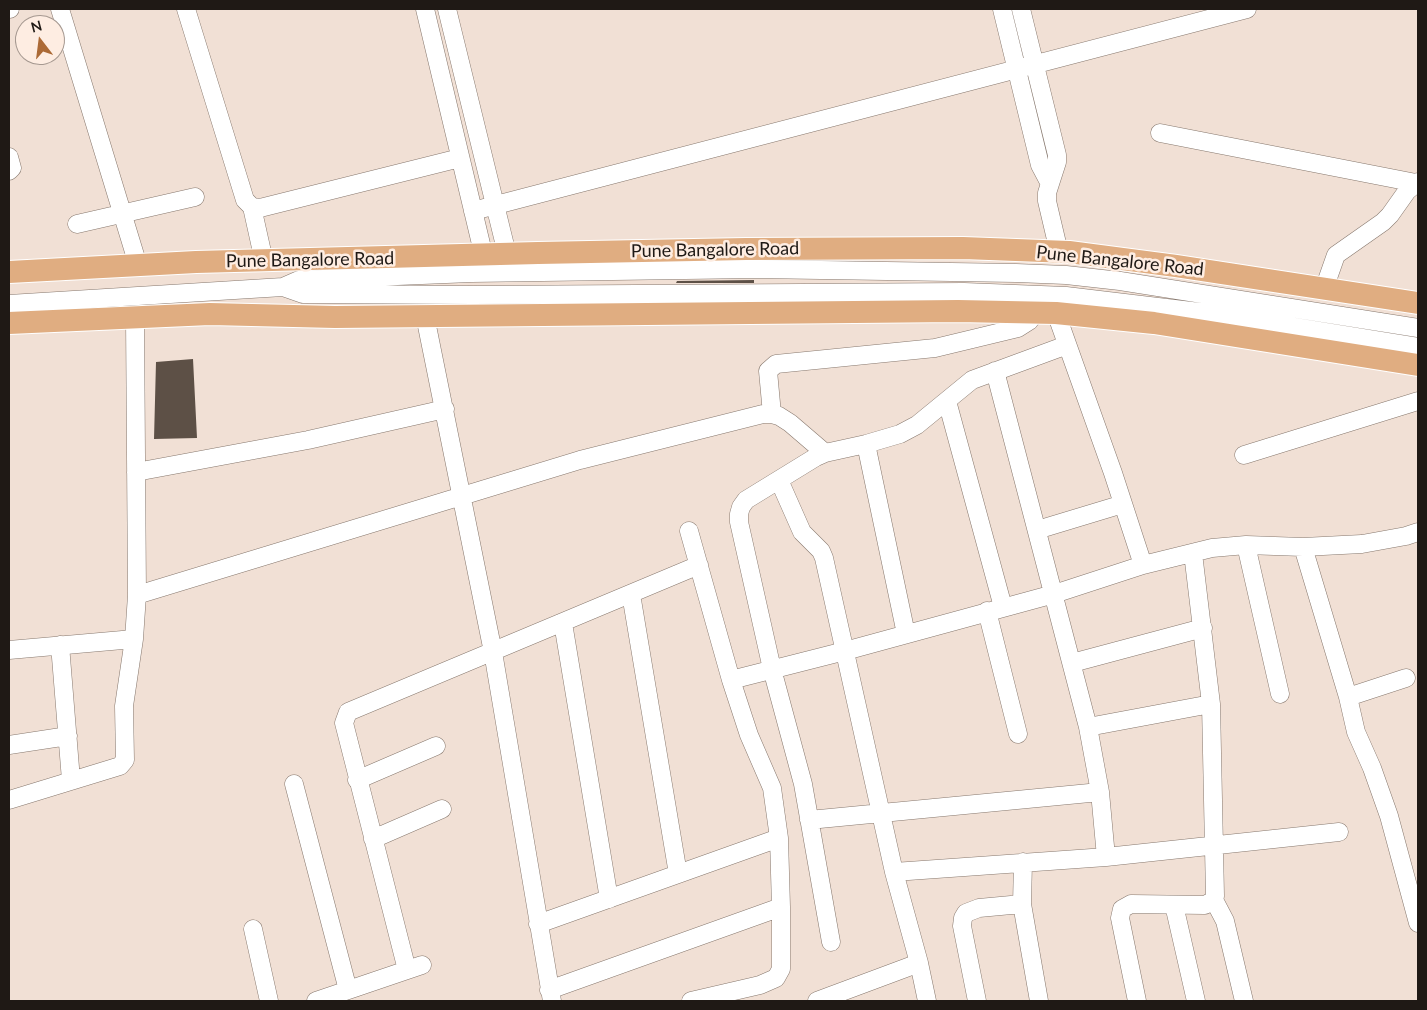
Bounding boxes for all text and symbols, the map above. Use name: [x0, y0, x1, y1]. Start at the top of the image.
north arrow: [15, 15, 65, 65]
text: N: [29, 16, 44, 36]
street label: Pune Bangalore Road: [631, 238, 799, 262]
street label: Pune Bangalore Road: [1035, 241, 1205, 281]
street label: Pune Bangalore Road: [226, 248, 394, 272]

